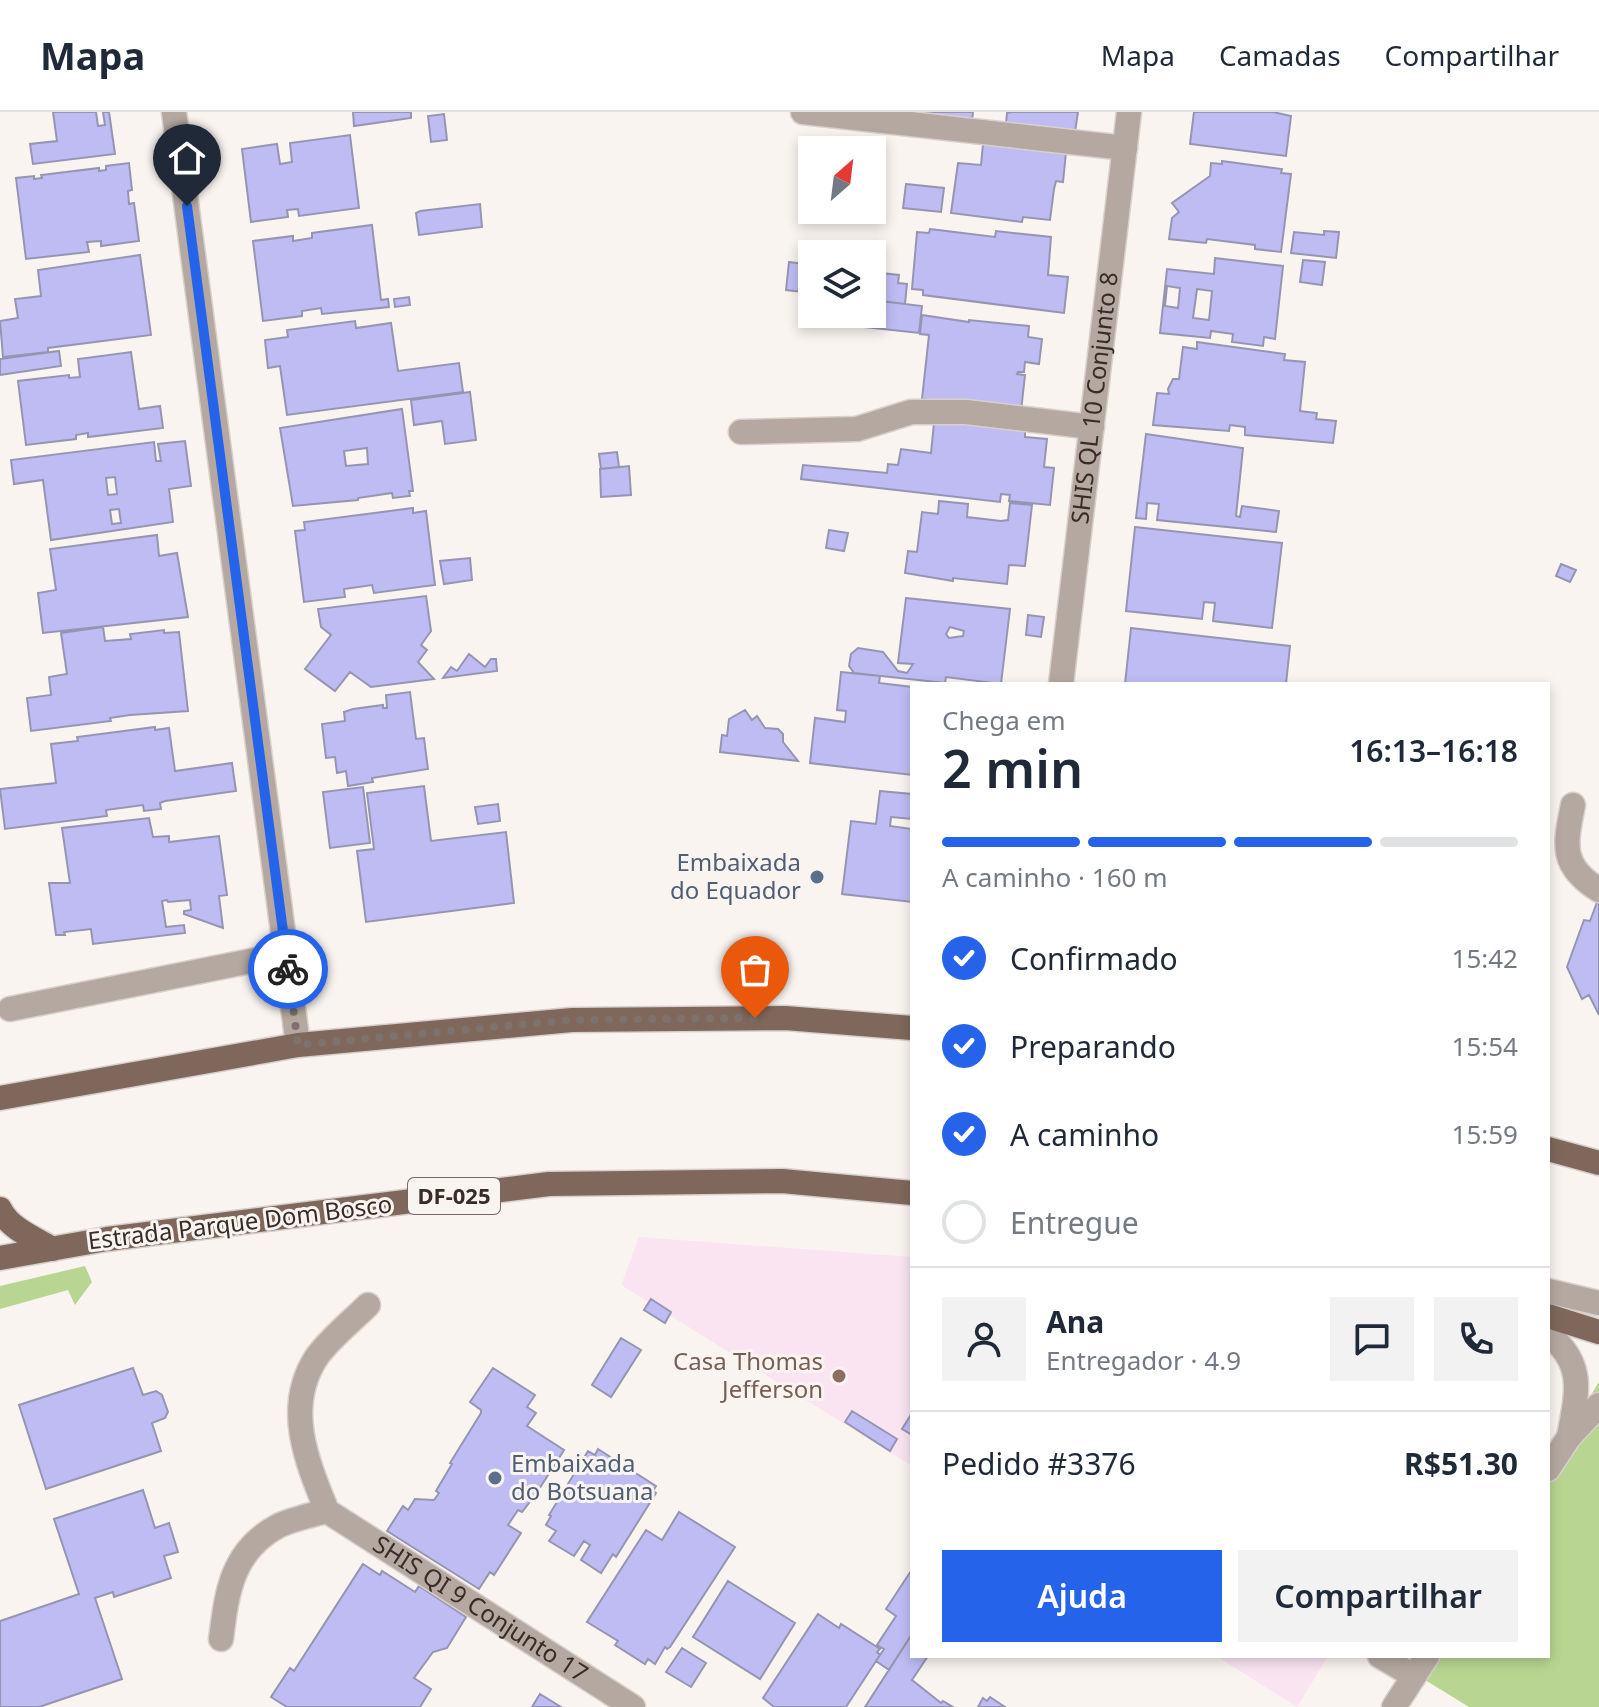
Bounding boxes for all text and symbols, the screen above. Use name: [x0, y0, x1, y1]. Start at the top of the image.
text: Mapa: [40, 29, 145, 81]
text: Mapa: [1101, 36, 1175, 74]
text: Camadas: [1219, 36, 1341, 74]
text: Compartilhar: [1385, 36, 1559, 74]
pin: [153, 124, 221, 206]
icon: home: [165, 136, 209, 180]
north arrow: [798, 136, 886, 224]
map controls: [798, 136, 886, 328]
button: layers: [798, 240, 886, 328]
street label: SHIS QL 10 Conjunto 8: [1062, 270, 1125, 526]
text: Chega em: [942, 702, 1065, 738]
text: 16:13–16:18: [1349, 730, 1518, 771]
text: 2 min: [942, 732, 1083, 803]
place label: Embaixada do Equador: [670, 845, 801, 906]
text: A caminho · 160 m: [942, 859, 1168, 895]
marker: Embaixada do Equador: [808, 868, 826, 886]
courier: [248, 929, 328, 1009]
pin: [721, 936, 789, 1018]
icon: check: [942, 936, 986, 980]
text: Confirmado: [1010, 938, 1178, 979]
text: 15:42: [1452, 940, 1518, 976]
icon: bike: [266, 947, 310, 991]
icon: bag: [733, 948, 777, 992]
icon: check: [942, 1024, 986, 1068]
text: Preparando: [1010, 1026, 1176, 1067]
text: 15:54: [1452, 1028, 1518, 1064]
icon: check: [942, 1112, 986, 1156]
text: A caminho: [1010, 1114, 1159, 1155]
text: 15:59: [1452, 1116, 1518, 1152]
road number: DF-025: [408, 1178, 500, 1214]
street label: Estrada Parque Dom Bosco: [86, 1186, 394, 1257]
text: Entregue: [1010, 1202, 1139, 1243]
button: person: [942, 1297, 1026, 1381]
button: chat: [1330, 1297, 1414, 1381]
button: phone: [1434, 1297, 1518, 1381]
text: Ana: [1046, 1301, 1104, 1342]
text: Entregador · 4.9: [1046, 1342, 1241, 1378]
place label: Casa Thomas Jefferson: [673, 1344, 823, 1405]
marker: Casa Thomas Jefferson: [830, 1367, 848, 1385]
text: Pedido #3376: [942, 1443, 1136, 1484]
text: R$51.30: [1404, 1443, 1518, 1484]
place label: Embaixada do Botsuana: [511, 1446, 653, 1507]
marker: Embaixada do Botsuana: [486, 1469, 504, 1487]
street label: SHIS QI 9 Conjunto 17: [367, 1527, 595, 1689]
button: Ajuda: [942, 1550, 1222, 1642]
button: Compartilhar: [1238, 1550, 1518, 1642]

